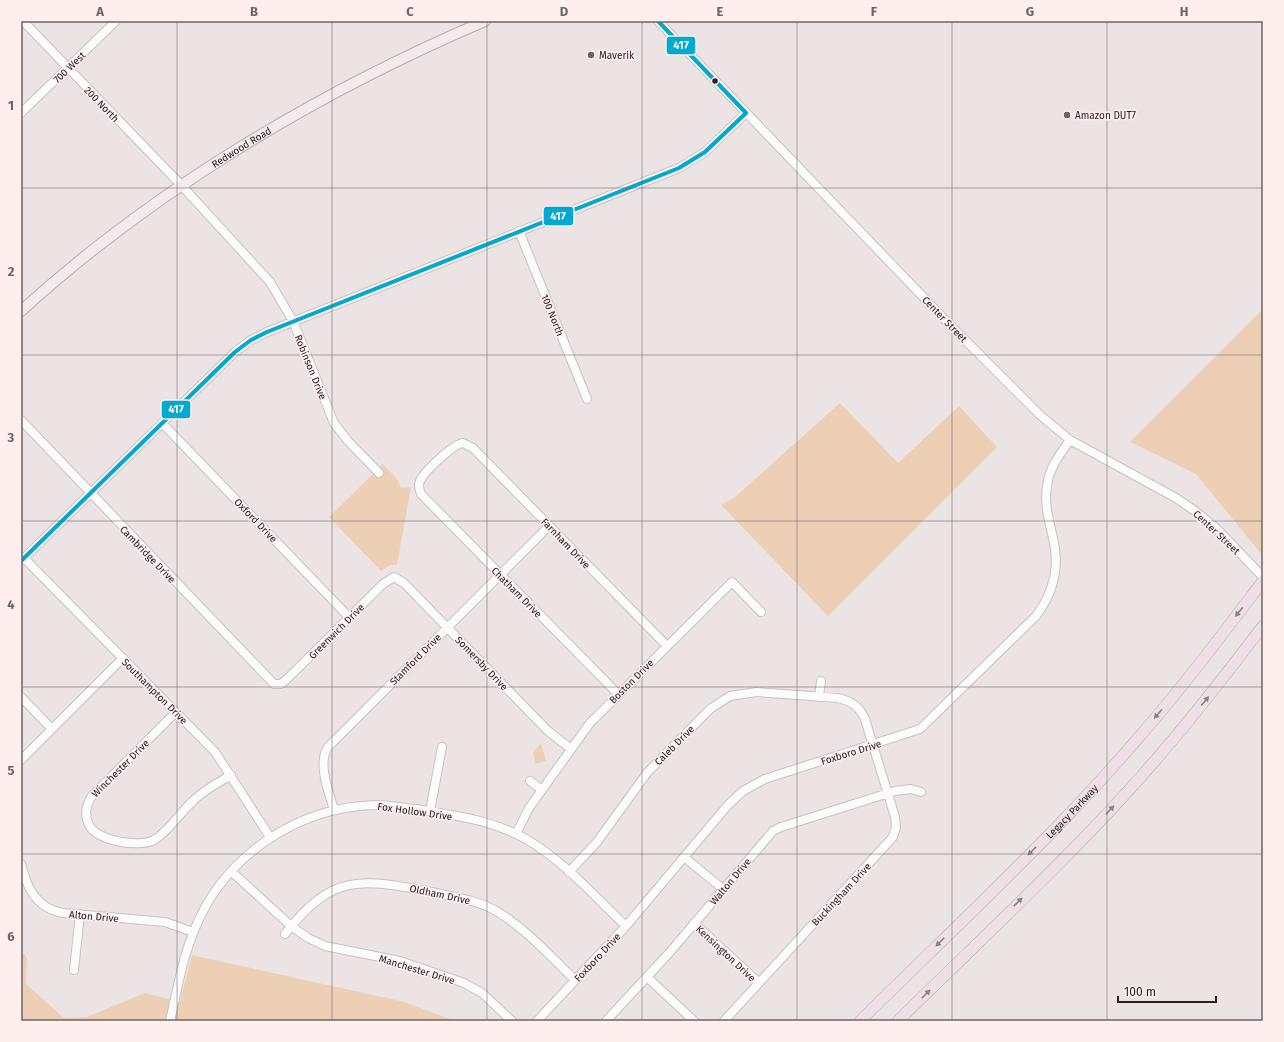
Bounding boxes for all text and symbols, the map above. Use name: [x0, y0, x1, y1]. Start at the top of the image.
text: A: [95, 4, 104, 19]
text: B: [250, 4, 258, 19]
text: C: [406, 4, 414, 19]
text: D: [560, 4, 569, 19]
text: E: [717, 4, 724, 19]
text: F: [871, 4, 878, 19]
text: G: [1026, 4, 1034, 19]
text: H: [1180, 4, 1188, 19]
line badge: 417: [666, 36, 696, 55]
text: 417: [673, 39, 689, 52]
street label: 700 West: [51, 49, 89, 86]
marker: Maverik: [586, 50, 596, 60]
place label: Maverik: [599, 50, 635, 62]
unlabelled marker: [710, 76, 720, 86]
street label: 200 North: [81, 84, 121, 125]
text: 1: [8, 98, 14, 113]
marker: Amazon DUT7: [1062, 110, 1072, 120]
place label: Amazon DUT7: [1075, 110, 1137, 122]
street label: Redwood Road: [210, 125, 274, 171]
line badge: 417: [543, 206, 574, 226]
text: 417: [550, 210, 566, 223]
text: 2: [8, 264, 15, 279]
street label: 100 North: [538, 293, 566, 338]
street label: Center Street: [919, 294, 969, 345]
street label: Robinson Drive: [292, 333, 329, 402]
line badge: 417: [161, 400, 191, 419]
text: 417: [168, 403, 184, 416]
text: 3: [7, 430, 15, 445]
street label: Oxford Drive: [231, 496, 279, 545]
street label: Center Street: [1191, 508, 1242, 558]
street label: Farnham Drive: [538, 516, 592, 571]
street label: Cambridge Drive: [117, 524, 178, 586]
street label: Chatham Drive: [489, 565, 544, 620]
text: 4: [7, 597, 15, 612]
street label: Greenwich Drive: [307, 602, 367, 662]
one-way arrow: [1235, 607, 1243, 618]
street label: Stamford Drive: [388, 632, 444, 688]
street label: Somersby Drive: [452, 634, 510, 693]
street label: Southampton Drive: [119, 656, 190, 727]
street label: Boston Drive: [607, 657, 656, 706]
one-way arrow: [1200, 696, 1209, 707]
one-way arrow: [1154, 709, 1163, 719]
street label: Caleb Drive: [652, 723, 697, 768]
street label: Winchester Drive: [89, 737, 152, 800]
street label: Foxboro Drive: [820, 738, 883, 768]
text: 5: [8, 763, 15, 778]
street label: Legacy Parkway: [1044, 782, 1101, 841]
street label: Fox Hollow Drive: [377, 801, 453, 823]
one-way arrow: [1105, 805, 1115, 815]
one-way arrow: [1027, 846, 1037, 856]
street label: Walton Drive: [708, 856, 754, 908]
street label: Buckingham Drive: [809, 861, 874, 929]
street label: Oldham Drive: [408, 883, 471, 907]
one-way arrow: [1014, 897, 1023, 907]
street label: Alton Drive: [69, 909, 119, 925]
street label: Kensington Drive: [693, 923, 758, 984]
text: 6: [7, 929, 15, 944]
street label: Foxboro Drive: [572, 931, 623, 985]
one-way arrow: [935, 937, 945, 947]
street label: Manchester Drive: [377, 953, 456, 987]
scale bar: [1118, 978, 1216, 1004]
text: 100 m: [1124, 985, 1156, 999]
one-way arrow: [921, 989, 931, 999]

